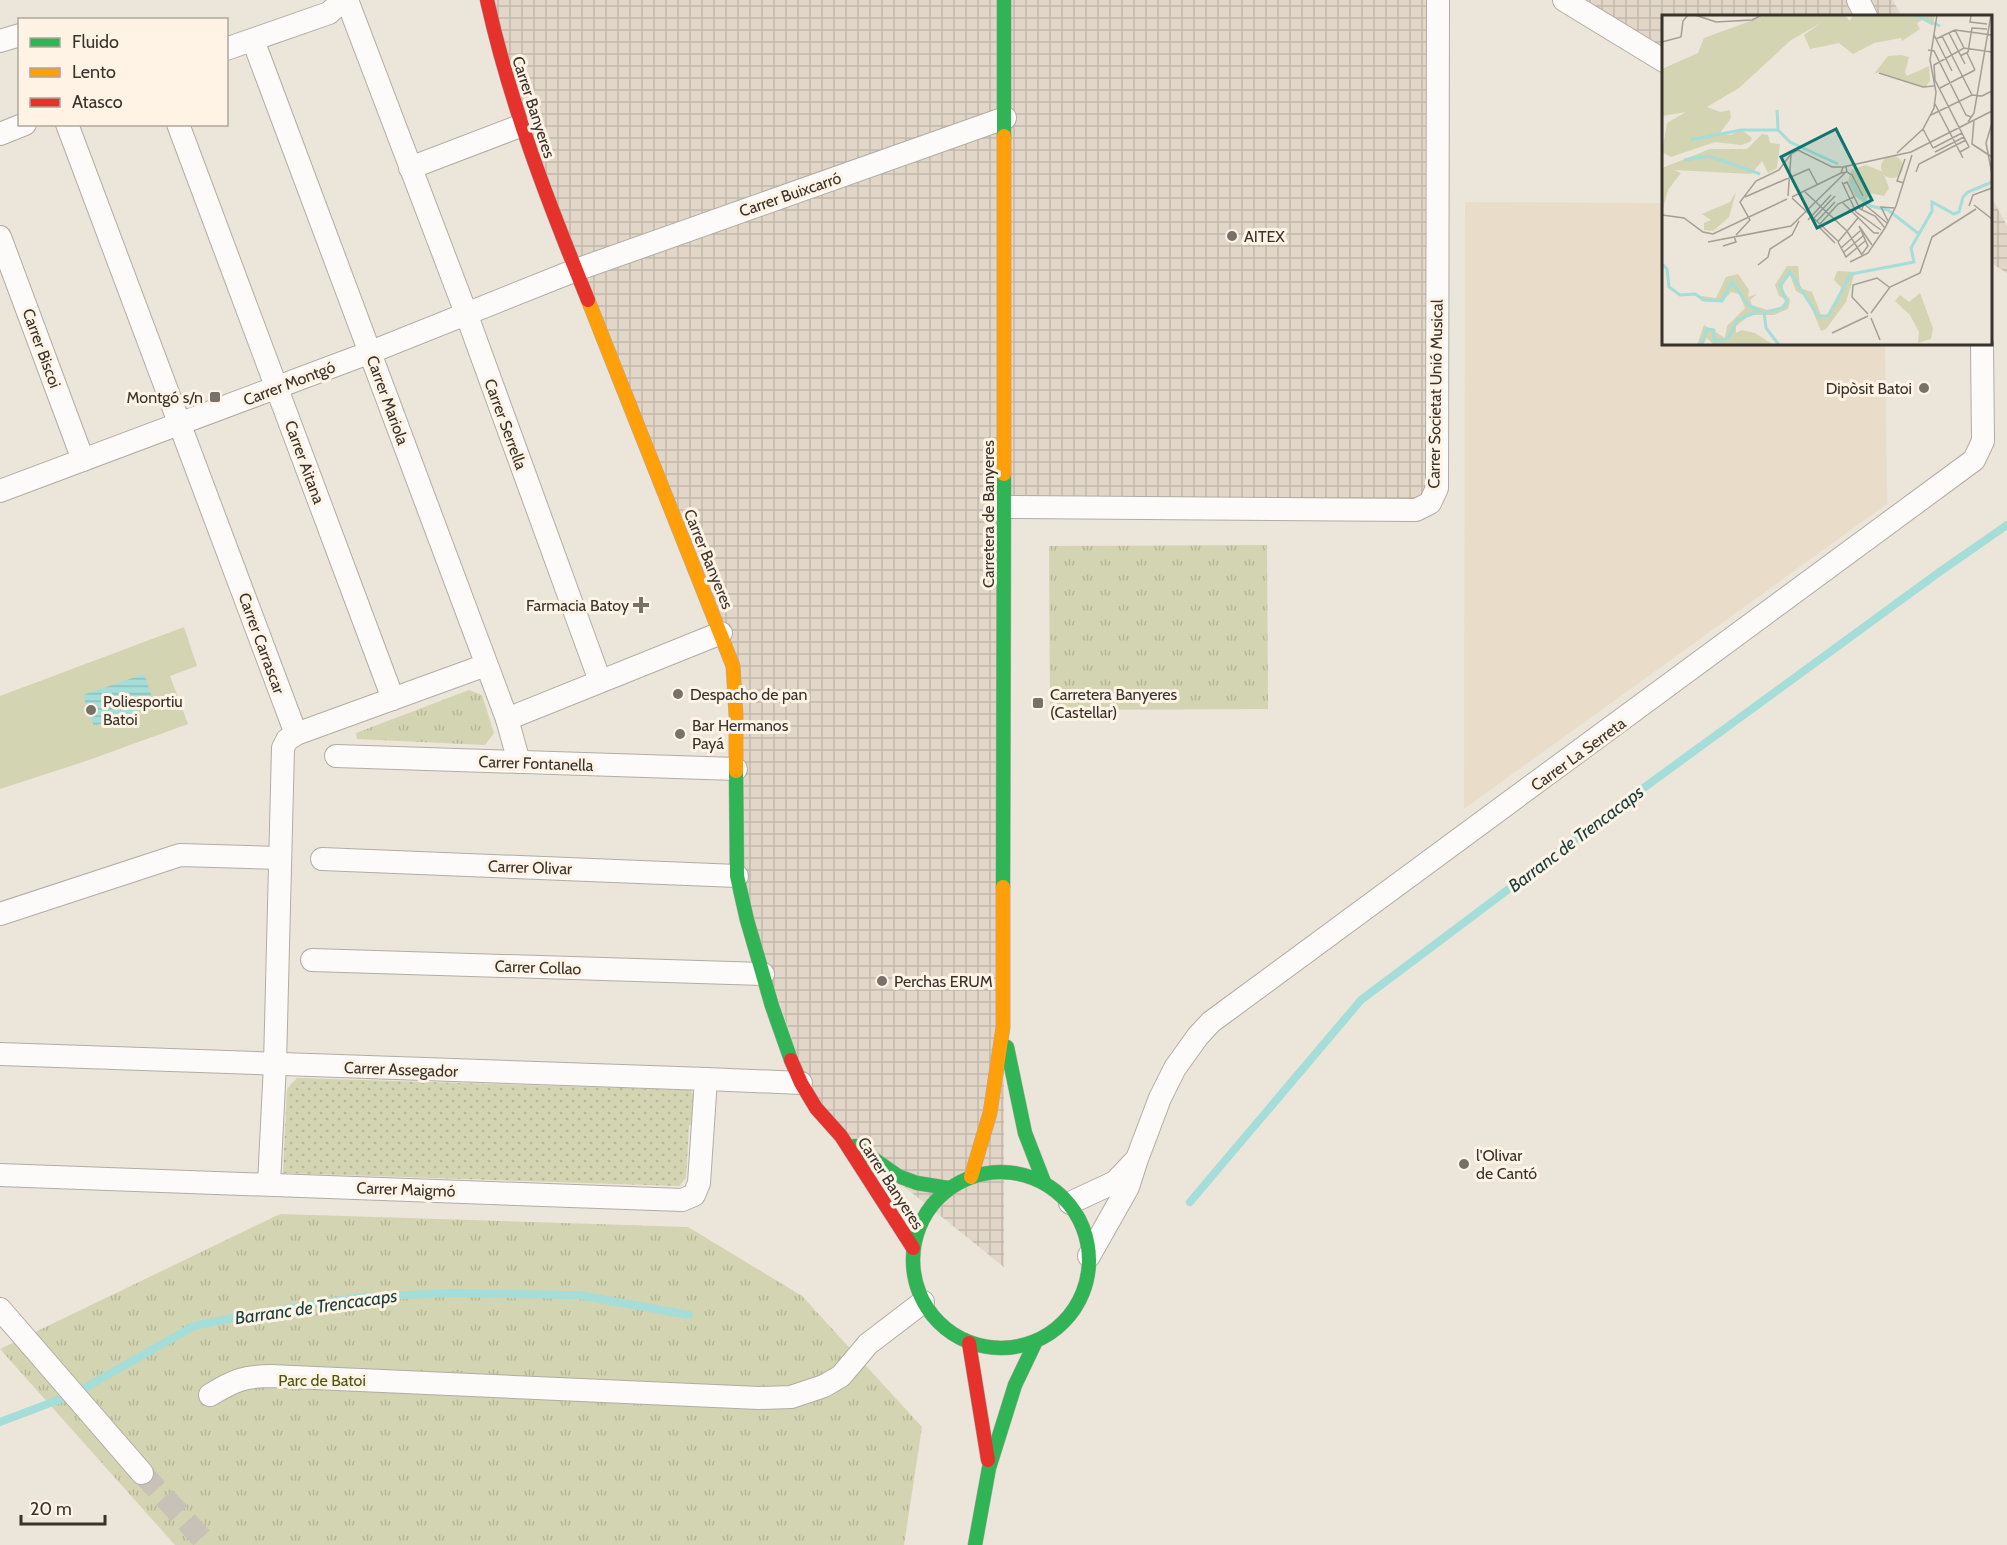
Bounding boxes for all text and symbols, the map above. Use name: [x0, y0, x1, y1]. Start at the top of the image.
inset map: [1662, 15, 1992, 345]
legend: [18, 18, 228, 126]
text: Fluido: [72, 31, 119, 53]
street label: Carrer Banyeres: [508, 54, 559, 161]
text: Lento: [72, 61, 116, 83]
text: Atasco: [72, 91, 123, 113]
street label: Carrer Buixcarró: [737, 168, 844, 221]
place label: AITEX: [1244, 227, 1285, 246]
marker: AITEX: [1225, 229, 1239, 243]
street label: Carrer Societat Unió Musical: [1424, 299, 1447, 489]
street label: Carrer Biscoi: [18, 306, 65, 390]
street label: Carrer Mariola: [363, 353, 413, 448]
street label: Carrer Montgó: [241, 357, 338, 410]
street label: Carrer Serrella: [480, 376, 531, 472]
place label: Dipòsit Batoi: [1826, 379, 1912, 398]
marker: Dipòsit Batoi: [1917, 381, 1931, 395]
place label: Montgó s/n: [127, 388, 203, 407]
marker: Montgó s/n: [208, 390, 222, 404]
street label: Carrer Aitana: [281, 418, 328, 507]
street label: Carretera de Banyeres: [979, 440, 998, 588]
street label: Carrer Banyeres: [680, 506, 737, 612]
street label: Carrer Carrascar: [234, 590, 289, 697]
place label: Farmacia Batoy: [526, 596, 629, 615]
marker: Farmacia Batoy: [634, 598, 648, 612]
place label: Despacho de pan: [690, 685, 808, 704]
place label: Carretera Banyeres (Castellar): [1050, 685, 1177, 722]
marker: Despacho de pan: [671, 687, 685, 701]
place label: Poliesportiu Batoi: [103, 692, 183, 729]
marker: Carretera Banyeres (Castellar): [1031, 696, 1045, 710]
marker: Poliesportiu Batoi: [84, 703, 98, 717]
street label: Carrer La Serreta: [1527, 714, 1630, 795]
place label: Bar Hermanos Payá: [692, 716, 789, 753]
marker: Bar Hermanos Payá: [673, 727, 687, 741]
street label: Carrer Fontanella: [478, 752, 594, 775]
water label: Barranc de Trencacaps: [1504, 781, 1648, 897]
street label: Carrer Olivar: [488, 857, 573, 878]
street label: Carrer Collao: [494, 956, 582, 979]
place label: Perchas ERUM: [894, 972, 993, 991]
marker: Perchas ERUM: [875, 974, 889, 988]
street label: Carrer Assegador: [344, 1058, 459, 1081]
street label: Carrer Banyeres: [854, 1134, 928, 1233]
place label: l'Olivar de Cantó: [1476, 1146, 1537, 1183]
marker: l'Olivar de Cantó: [1457, 1157, 1471, 1171]
street label: Carrer Maigmó: [356, 1178, 456, 1201]
water label: Barranc de Trencacaps: [233, 1285, 399, 1329]
park label: Parc de Batoi: [278, 1371, 366, 1390]
scale bar: [21, 1488, 105, 1526]
text: 20 m: [30, 1498, 72, 1520]

